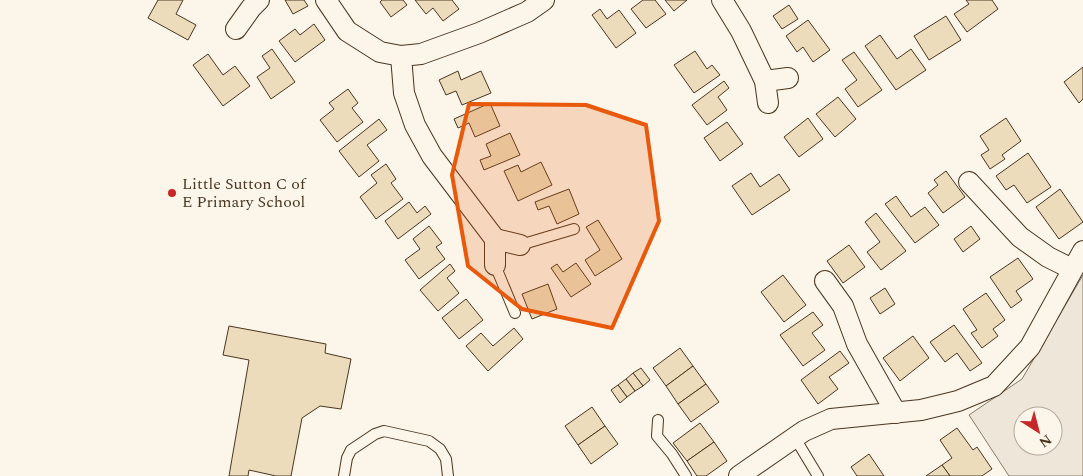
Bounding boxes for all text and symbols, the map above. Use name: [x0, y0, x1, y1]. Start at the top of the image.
place label: Little Sutton C of E Primary School: [182, 172, 307, 214]
marker: Little Sutton C of E Primary School: [166, 187, 178, 199]
north arrow: [1013, 406, 1063, 456]
text: N: [1035, 429, 1056, 453]

